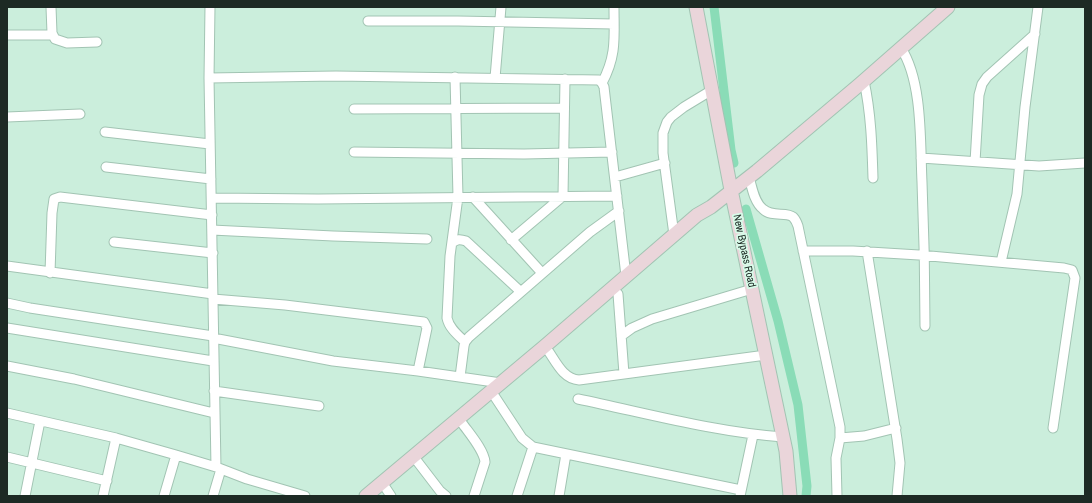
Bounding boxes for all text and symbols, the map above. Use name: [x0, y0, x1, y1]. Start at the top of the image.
street label: New Bypass Road: [730, 213, 758, 289]

